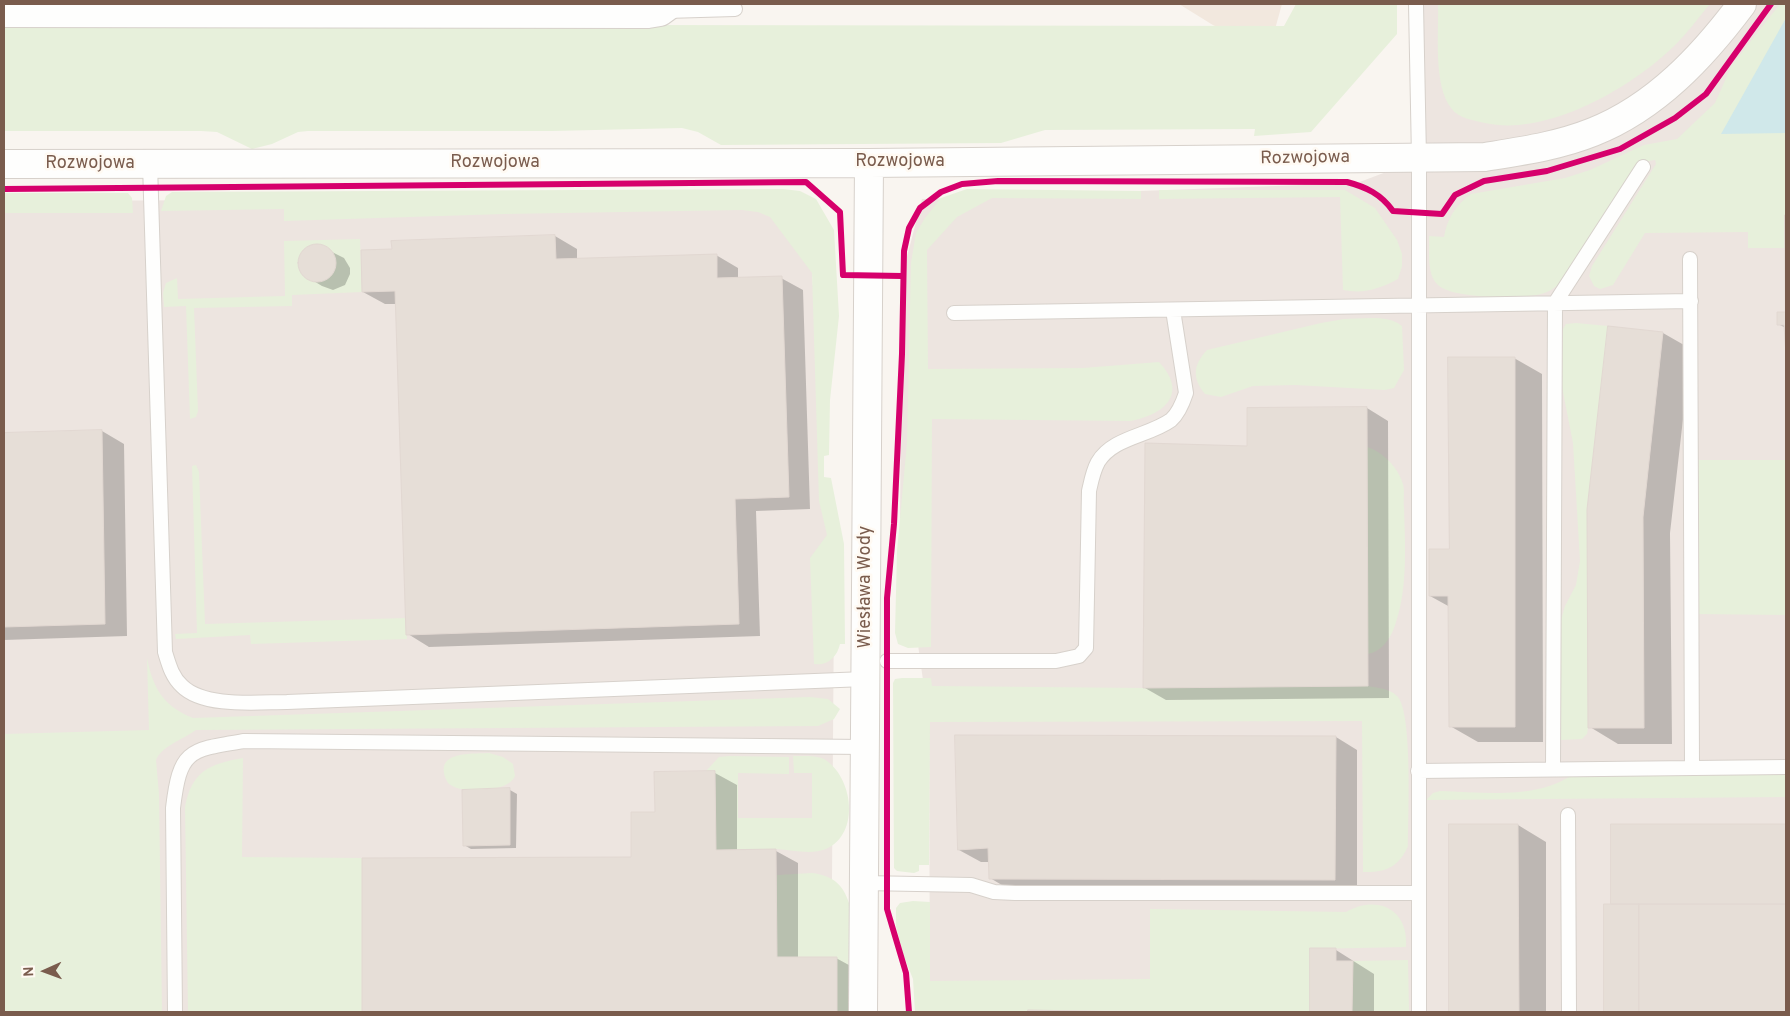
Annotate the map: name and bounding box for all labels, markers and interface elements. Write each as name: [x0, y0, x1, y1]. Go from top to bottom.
street label: Rozwojowa: [1260, 147, 1350, 171]
street label: Rozwojowa: [855, 151, 945, 173]
street label: Rozwojowa: [450, 152, 540, 174]
street label: Rozwojowa: [45, 153, 135, 175]
street label: Wiesława Wody: [855, 526, 877, 648]
north arrow: [20, 946, 70, 996]
text: N: [21, 966, 38, 977]

